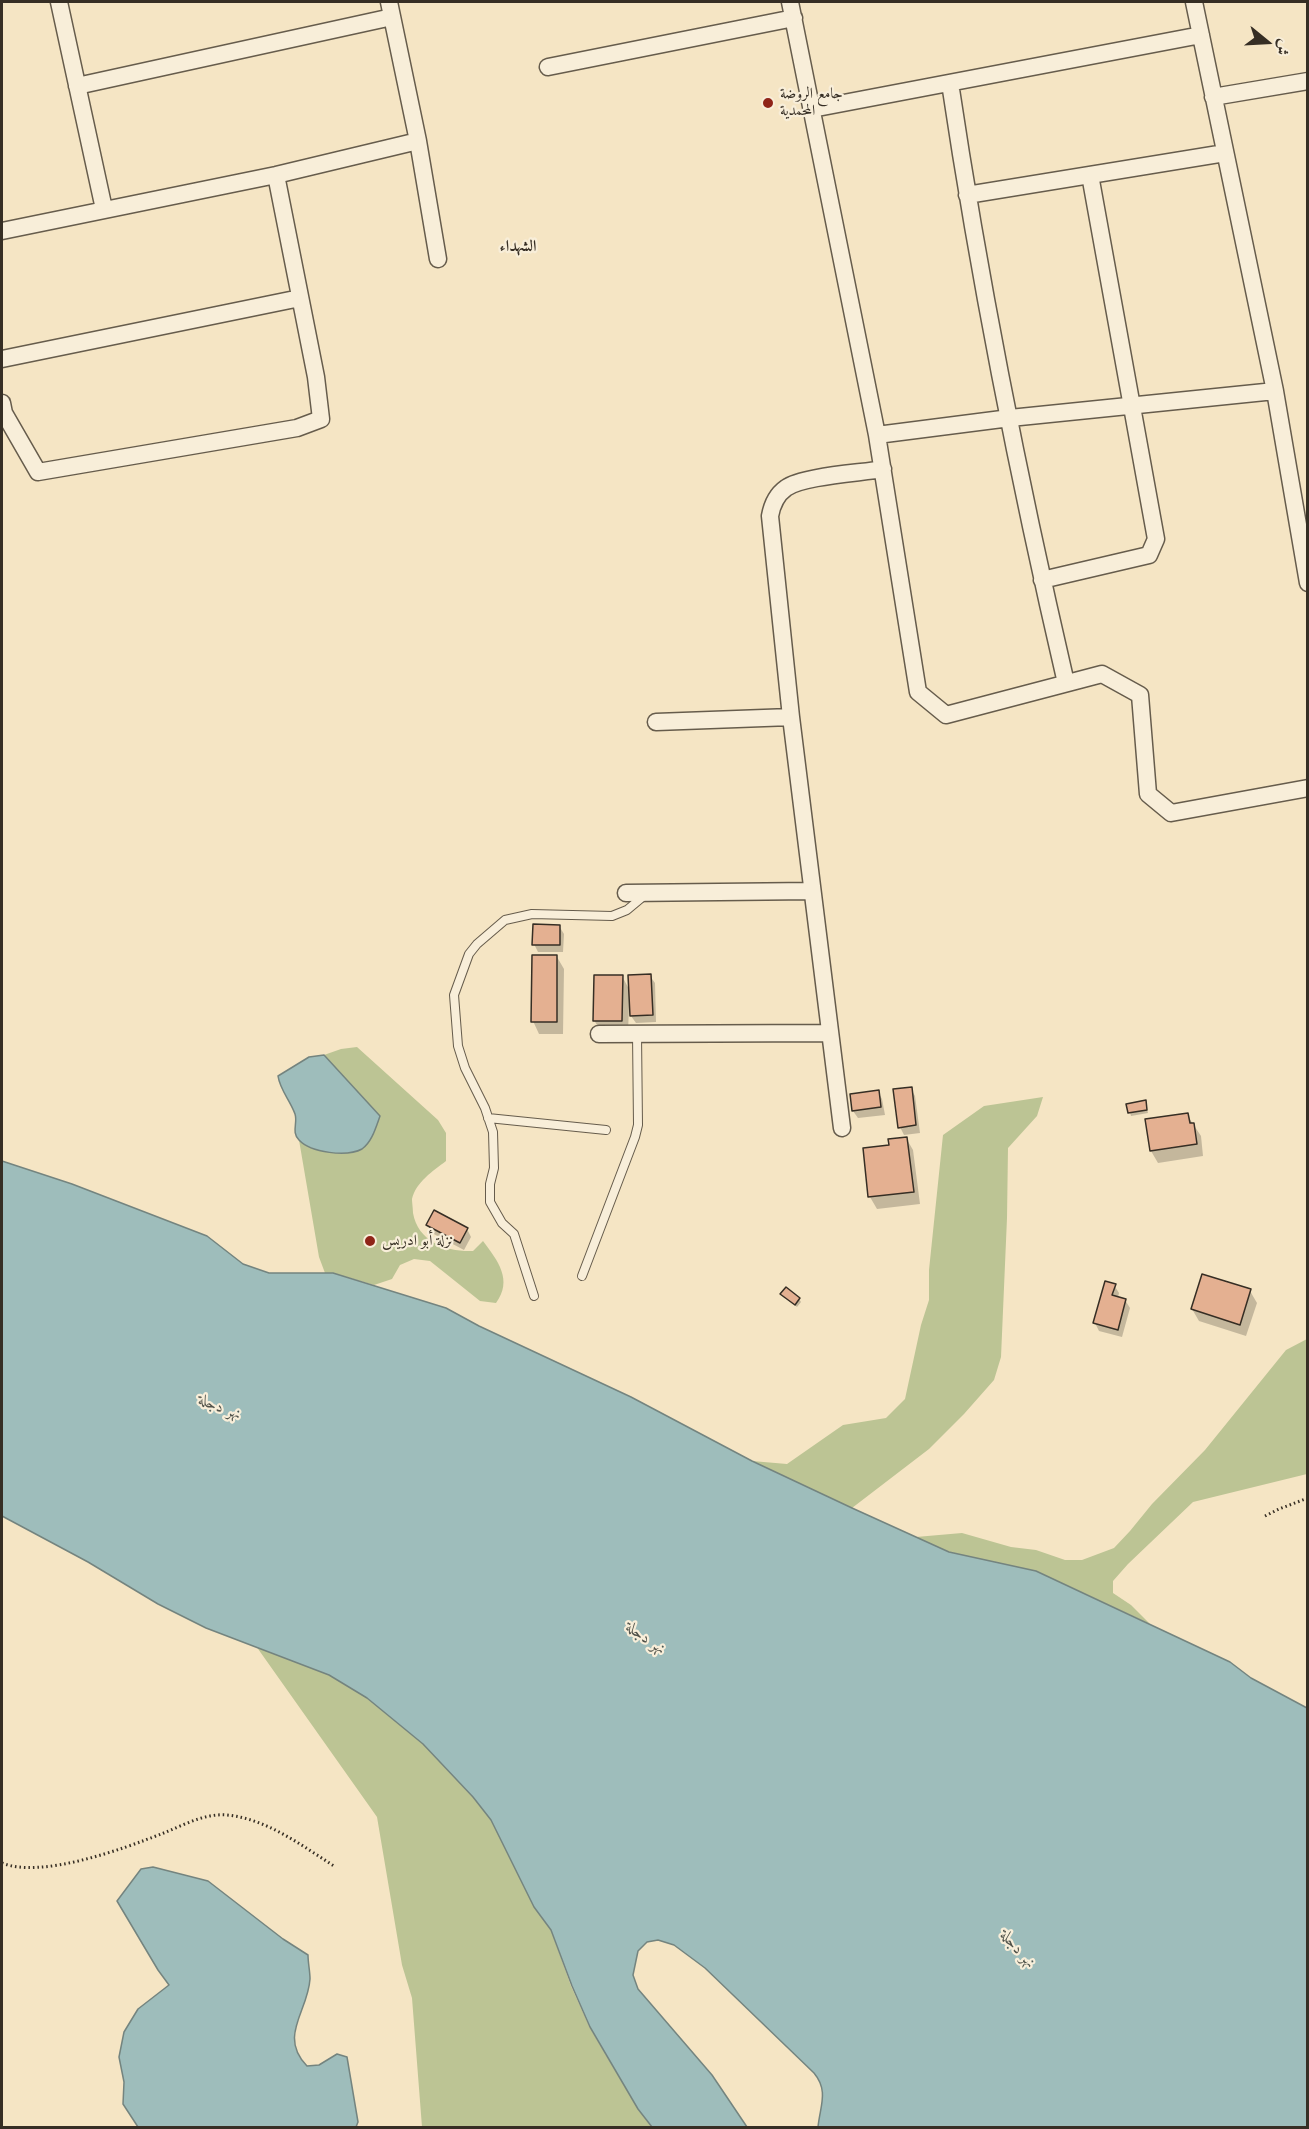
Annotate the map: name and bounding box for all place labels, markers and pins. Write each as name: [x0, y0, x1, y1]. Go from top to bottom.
place label: جامع الروضة المحمدية: [780, 85, 843, 120]
marker: جامع الروضة المحمدية: [761, 96, 775, 110]
place label: نزلة أبو ادريس: [382, 1232, 453, 1250]
marker: نزلة أبو ادريس: [363, 1234, 377, 1248]

